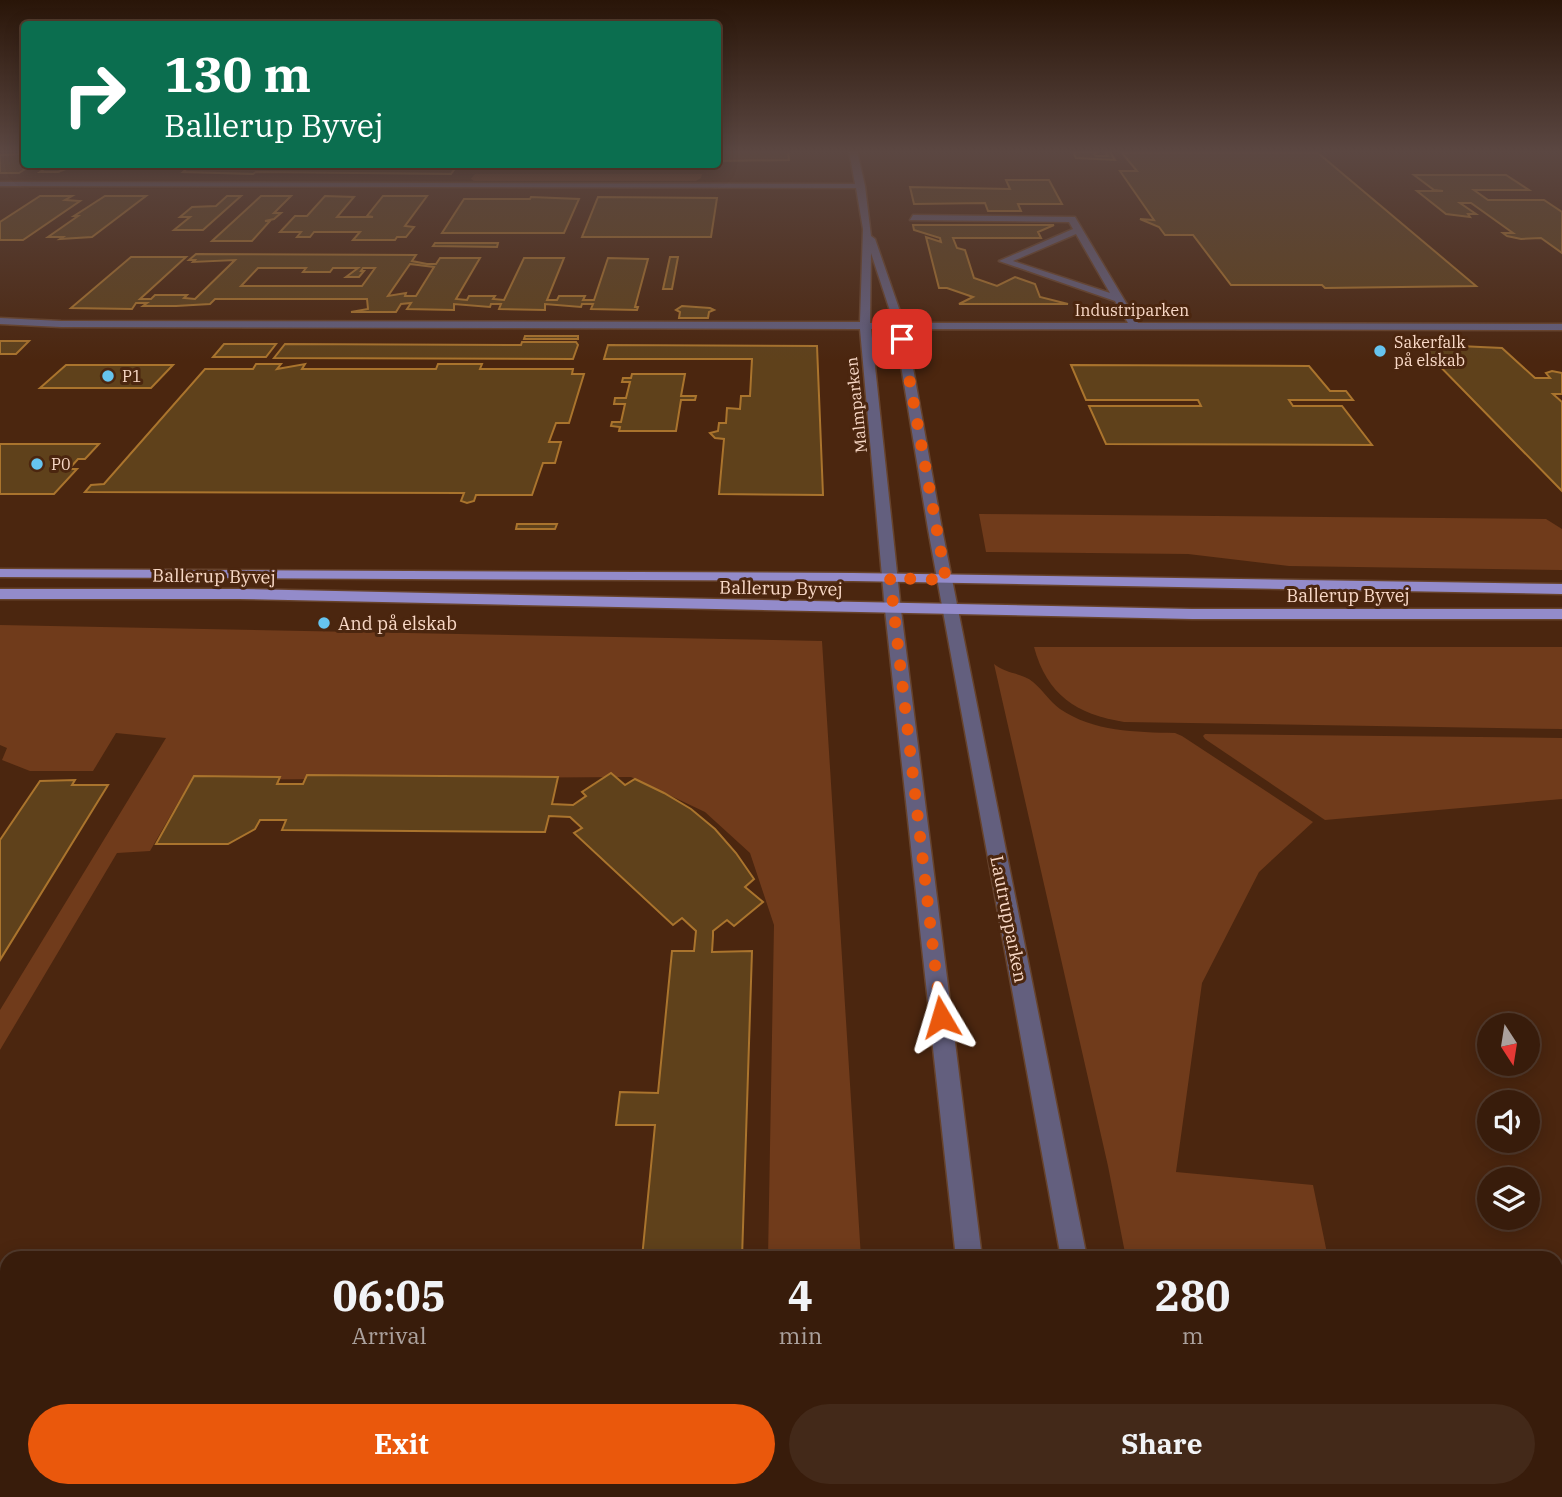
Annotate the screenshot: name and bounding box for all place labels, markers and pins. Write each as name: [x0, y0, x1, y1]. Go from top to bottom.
pin: [872, 309, 932, 369]
place label: Sakerfalk på elskab: [1394, 332, 1466, 370]
marker: Sakerfalk på elskab: [1372, 343, 1388, 359]
place label: P1: [122, 366, 142, 386]
marker: P1: [100, 368, 116, 384]
place label: P0: [51, 454, 71, 474]
marker: P0: [29, 456, 45, 472]
place label: And på elskab: [338, 612, 457, 635]
marker: And på elskab: [316, 615, 332, 631]

